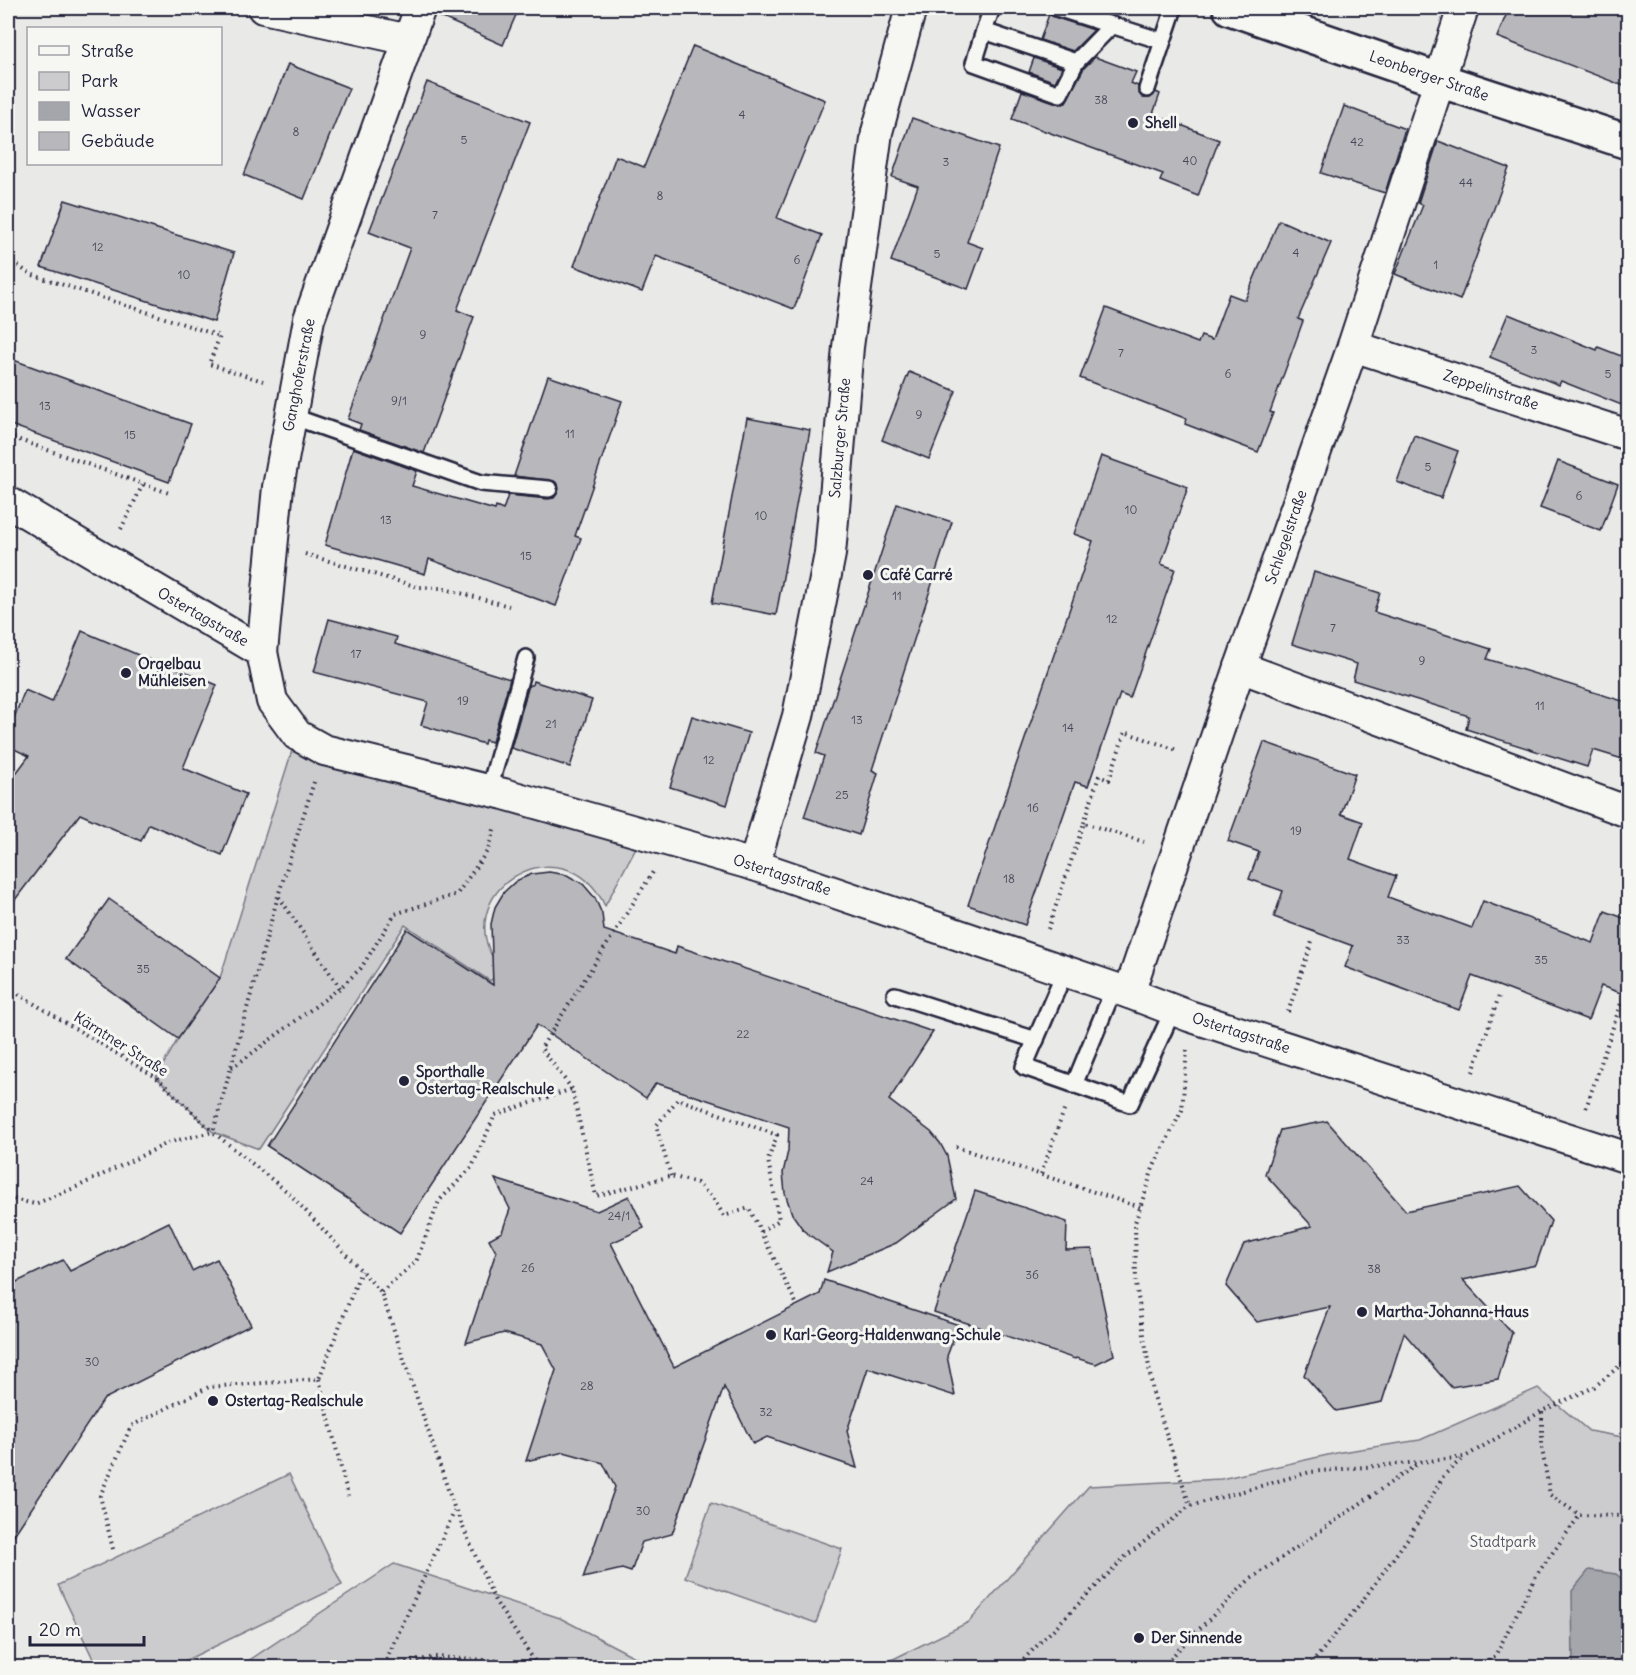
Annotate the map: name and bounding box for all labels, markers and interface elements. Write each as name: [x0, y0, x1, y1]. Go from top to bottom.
legend: [27, 27, 222, 165]
text: Straße: [81, 39, 134, 62]
street label: Leonberger Straße: [1367, 46, 1491, 105]
text: Park: [81, 69, 118, 92]
house number: 38: [1094, 92, 1108, 107]
text: Wasser: [81, 99, 141, 122]
house number: 4: [739, 107, 746, 122]
place label: Shell: [1145, 113, 1177, 132]
marker: Shell: [1126, 116, 1140, 130]
house number: 8: [293, 124, 300, 139]
text: Gebäude: [81, 129, 154, 152]
house number: 5: [461, 132, 468, 147]
house number: 42: [1350, 134, 1364, 149]
house number: 40: [1183, 153, 1198, 168]
house number: 3: [943, 154, 950, 169]
house number: 44: [1459, 175, 1473, 190]
house number: 8: [657, 188, 664, 203]
house number: 7: [432, 207, 438, 222]
house number: 12: [92, 239, 104, 254]
house number: 4: [1293, 245, 1300, 260]
house number: 5: [934, 246, 941, 261]
house number: 6: [794, 252, 801, 267]
house number: 1: [1434, 257, 1438, 272]
house number: 10: [178, 267, 190, 282]
street label: Ganghoferstraße: [278, 317, 319, 433]
house number: 9: [420, 327, 427, 342]
house number: 3: [1531, 342, 1538, 357]
house number: 7: [1118, 345, 1124, 360]
street label: Zeppelinstraße: [1441, 365, 1541, 414]
house number: 6: [1225, 366, 1232, 381]
house number: 5: [1605, 366, 1612, 381]
street label: Salzburger Straße: [825, 377, 854, 499]
house number: 9/1: [391, 393, 407, 408]
house number: 13: [39, 398, 51, 413]
house number: 9: [916, 407, 923, 422]
house number: 11: [565, 426, 575, 441]
house number: 15: [124, 427, 136, 442]
house number: 5: [1425, 459, 1432, 474]
street label: Schlegelstraße: [1261, 487, 1311, 587]
house number: 6: [1576, 488, 1583, 503]
house number: 10: [1125, 502, 1137, 517]
house number: 10: [755, 508, 767, 523]
house number: 13: [380, 512, 392, 527]
house number: 15: [520, 548, 532, 563]
place label: Café Carré: [880, 565, 953, 584]
marker: Café Carré: [861, 568, 875, 582]
street label: Ostertagstraße: [154, 583, 252, 650]
house number: 11: [892, 588, 902, 603]
house number: 12: [1106, 611, 1118, 626]
house number: 7: [1330, 620, 1336, 635]
house number: 17: [351, 646, 361, 661]
house number: 9: [1419, 653, 1426, 668]
place label: Orgelbau Mühleisen: [138, 654, 206, 690]
marker: Orgelbau Mühleisen: [119, 666, 133, 680]
house number: 19: [457, 693, 469, 708]
house number: 11: [1535, 698, 1545, 713]
house number: 13: [851, 712, 863, 727]
house number: 21: [545, 716, 557, 731]
house number: 14: [1062, 720, 1074, 735]
house number: 12: [703, 752, 715, 767]
house number: 25: [835, 787, 849, 802]
house number: 16: [1027, 800, 1039, 815]
house number: 19: [1290, 823, 1302, 838]
street label: Ostertagstraße: [731, 850, 834, 899]
house number: 18: [1003, 871, 1015, 886]
house number: 33: [1396, 932, 1410, 947]
house number: 35: [1534, 952, 1548, 967]
house number: 35: [136, 961, 150, 976]
street label: Kärntner Straße: [71, 1007, 172, 1080]
street label: Ostertagstraße: [1190, 1008, 1293, 1057]
house number: 22: [736, 1026, 750, 1041]
place label: Sporthalle Ostertag-Realschule: [416, 1062, 554, 1099]
marker: Sporthalle Ostertag-Realschule: [397, 1074, 411, 1088]
house number: 24: [860, 1173, 874, 1188]
house number: 24/1: [608, 1208, 630, 1223]
house number: 26: [521, 1260, 535, 1275]
house number: 38: [1367, 1261, 1381, 1276]
house number: 36: [1025, 1267, 1039, 1282]
place label: Martha-Johanna-Haus: [1374, 1302, 1529, 1321]
marker: Martha-Johanna-Haus: [1355, 1305, 1369, 1319]
place label: Karl-Georg-Haldenwang-Schule: [783, 1325, 1001, 1345]
marker: Karl-Georg-Haldenwang-Schule: [764, 1328, 778, 1342]
house number: 30: [85, 1354, 99, 1369]
house number: 28: [580, 1378, 594, 1393]
place label: Ostertag-Realschule: [225, 1391, 363, 1411]
marker: Ostertag-Realschule: [206, 1394, 220, 1408]
house number: 32: [759, 1404, 773, 1419]
house number: 30: [636, 1503, 650, 1518]
park label: Stadtpark: [1470, 1532, 1537, 1551]
scale bar: [30, 1609, 144, 1647]
text: 20 m: [39, 1618, 81, 1641]
place label: Der Sinnende: [1151, 1628, 1242, 1647]
marker: Der Sinnende: [1132, 1631, 1146, 1645]

